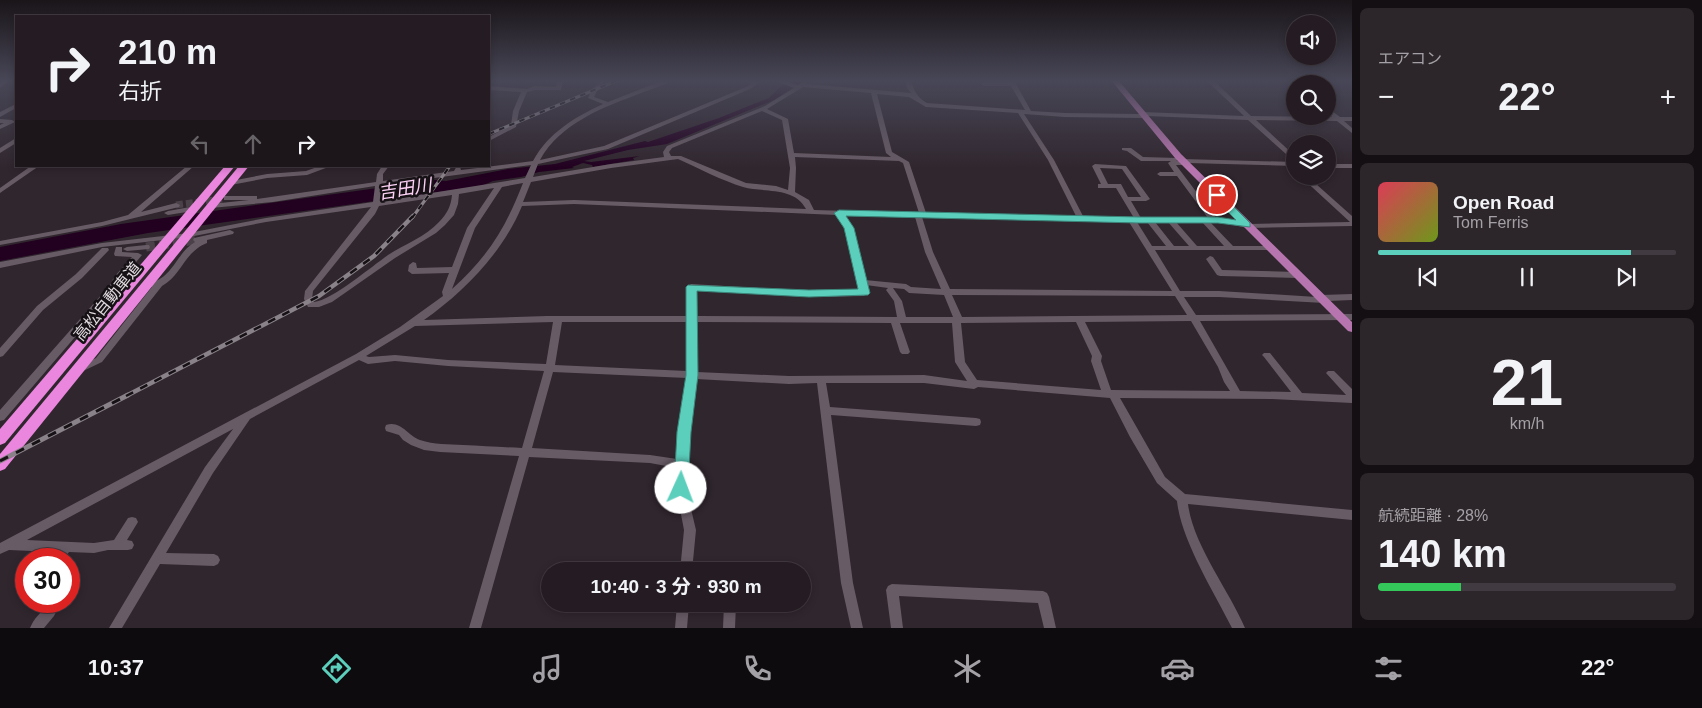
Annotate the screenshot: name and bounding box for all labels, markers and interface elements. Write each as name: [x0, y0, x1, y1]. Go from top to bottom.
map controls: [1286, 15, 1336, 185]
button: sound: [1286, 15, 1336, 65]
text: 210 m: [118, 32, 217, 71]
icon: right: [35, 35, 100, 100]
text: エアコン: [1378, 50, 1442, 67]
button: search: [1286, 75, 1336, 125]
text: 22°: [1498, 76, 1556, 118]
text: 右折: [118, 79, 162, 104]
text: −: [1378, 81, 1394, 112]
text: +: [1660, 81, 1676, 112]
icon: left: [186, 130, 214, 158]
icon: ahead: [239, 130, 267, 158]
icon: right: [292, 130, 320, 158]
button: layers: [1286, 135, 1336, 185]
pin: [1196, 174, 1238, 216]
water label: 吉田川: [377, 175, 435, 203]
icon: arrive: [1203, 181, 1231, 209]
text: Open Road: [1453, 192, 1554, 213]
text: Tom Ferris: [1453, 214, 1529, 231]
street label: 高松自動車道: [71, 259, 144, 344]
icon: previous: [1414, 263, 1442, 291]
icon: pause: [1513, 263, 1541, 291]
icon: next: [1612, 263, 1640, 291]
text: 21: [1491, 346, 1563, 419]
text: km/h: [1510, 415, 1544, 432]
position arrow: [654, 461, 706, 513]
text: 航続距離 · 28%: [1378, 507, 1488, 524]
text: 140 km: [1378, 533, 1507, 575]
speed limit sign: 30: [15, 548, 80, 613]
text: 10:40 · 3 分 · 930 m: [590, 576, 762, 597]
icon: directions: [319, 651, 354, 686]
icon: music: [530, 651, 565, 686]
icon: phone: [740, 651, 775, 686]
icon: climate: [950, 651, 985, 686]
icon: car: [1160, 651, 1195, 686]
icon: filters: [1371, 651, 1406, 686]
text: 10:37: [88, 655, 144, 680]
text: 22°: [1581, 655, 1614, 680]

